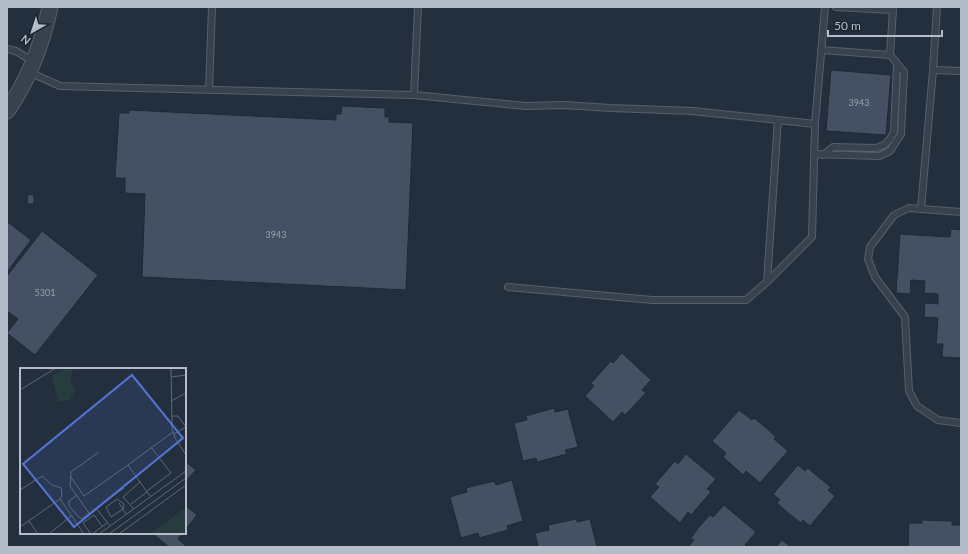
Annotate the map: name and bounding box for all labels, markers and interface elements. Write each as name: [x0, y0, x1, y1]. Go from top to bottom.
north arrow: [12, 12, 52, 52]
scale bar: [828, 12, 942, 38]
text: 50 m: [834, 18, 861, 33]
text: N: [18, 32, 33, 48]
house number: 3943: [849, 97, 869, 108]
house number: 3943: [266, 229, 286, 240]
house number: 5301: [35, 287, 55, 298]
inset map: [20, 368, 186, 534]

